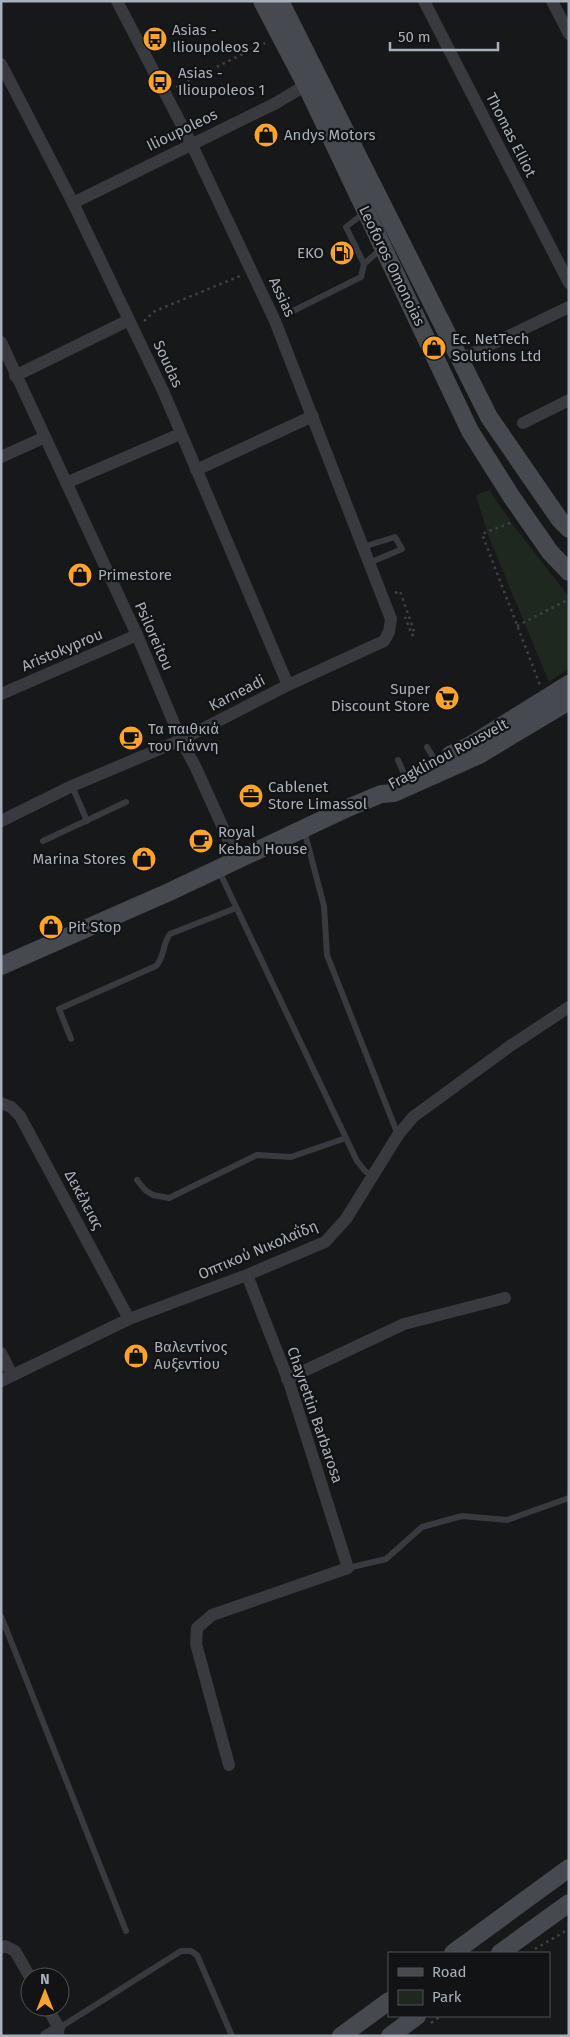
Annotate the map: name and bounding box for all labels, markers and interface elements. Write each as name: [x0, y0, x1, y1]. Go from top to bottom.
scale bar: [390, 20, 498, 52]
place label: Asias - Ilioupoleos 2: [172, 21, 260, 56]
bus stop icon: Asias - Ilioupoleos 2: [142, 26, 168, 52]
text: 50 m: [398, 28, 431, 46]
place label: Asias - Ilioupoleos 1: [178, 64, 265, 99]
bus stop icon: Asias - Ilioupoleos 1: [147, 69, 173, 95]
street label: Thomas Elliot: [482, 90, 540, 181]
street label: Ilioupoleos: [144, 105, 220, 155]
shop icon: Andys Motors: [253, 122, 279, 148]
place label: Andys Motors: [284, 126, 376, 144]
street label: Leoforos Omonoias: [355, 203, 429, 329]
fuel station icon: EKO: [329, 240, 355, 266]
place label: EKO: [297, 244, 324, 262]
street label: Assias: [265, 274, 299, 320]
place label: Ec. NetTech Solutions Ltd: [452, 330, 542, 365]
shop icon: Ec. NetTech Solutions Ltd: [421, 335, 447, 361]
street label: Soudas: [149, 338, 187, 390]
shop icon: Primestore: [67, 562, 93, 588]
place label: Primestore: [98, 566, 172, 584]
street label: Psiloreitou: [131, 599, 177, 673]
street label: Aristokyprou: [19, 625, 105, 675]
street label: Karneadi: [206, 671, 268, 715]
place label: Super Discount Store: [331, 680, 430, 715]
supermarket icon: Super Discount Store: [434, 685, 460, 711]
street label: Fragklinou Rousvelt: [385, 715, 511, 793]
place label: Τα παιθκιά του Γιάννη: [147, 720, 219, 755]
cafe icon: Τα παιθκιά του Γιάννη: [118, 725, 144, 751]
place label: Cablenet Store Limassol: [268, 778, 368, 813]
office icon: Cablenet Store Limassol: [238, 783, 264, 809]
place label: Royal Kebab House: [218, 823, 307, 858]
cafe icon: Royal Kebab House: [188, 828, 214, 854]
shop icon: Marina Stores: [131, 846, 157, 872]
place label: Marina Stores: [33, 850, 126, 868]
shop icon: Pit Stop: [38, 914, 64, 940]
place label: Pit Stop: [68, 918, 121, 936]
street label: Δεκέλειας: [61, 1167, 107, 1233]
street label: Οπτικού Νικολαΐδη: [196, 1217, 320, 1283]
place label: Βαλεντίνος Αυξεντίου: [154, 1338, 228, 1373]
shop icon: Βαλεντίνος Αυξεντίου: [123, 1343, 149, 1369]
street label: Chayrettin Barbarosa: [283, 1345, 347, 1485]
legend: [388, 1952, 550, 2017]
text: Road: [432, 1963, 467, 1981]
north arrow: [20, 1967, 70, 2017]
text: N: [40, 1971, 50, 1988]
text: Park: [432, 1988, 462, 2006]

